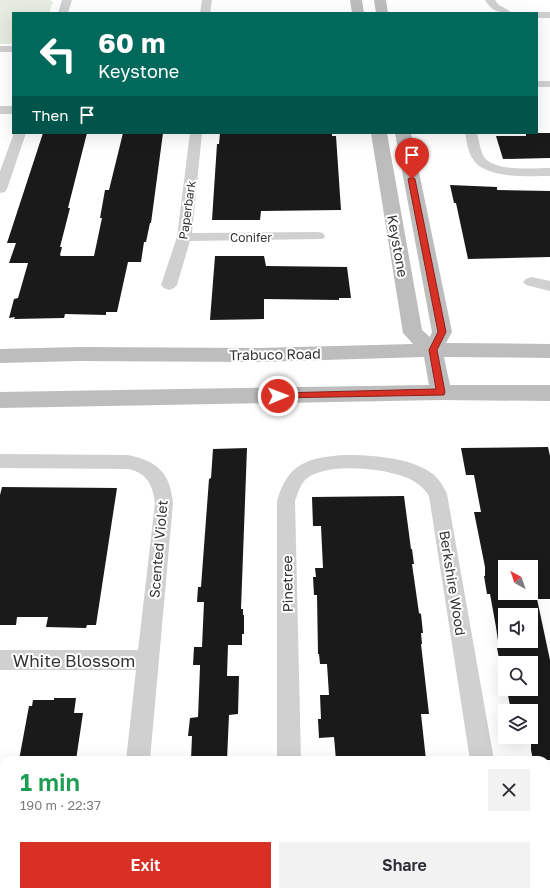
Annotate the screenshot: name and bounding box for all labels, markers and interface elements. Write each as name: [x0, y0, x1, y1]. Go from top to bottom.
text: 60 m: [98, 26, 165, 59]
icon: left: [32, 28, 84, 80]
text: Keystone: [98, 60, 179, 82]
icon: arrive: [76, 104, 98, 126]
text: Then: [32, 106, 68, 124]
pin: [395, 138, 429, 179]
icon: arrive: [401, 144, 423, 166]
street label: Paperbark: [175, 179, 199, 240]
street label: Keystone: [384, 213, 412, 279]
street label: Conifer: [230, 230, 272, 245]
street label: Trabuco Road: [229, 345, 321, 363]
position arrow: [257, 375, 299, 417]
street label: Scented Violet: [145, 499, 171, 599]
street label: Berkshire Wood: [436, 529, 470, 637]
street label: Pinetree: [278, 555, 296, 613]
north arrow: [498, 560, 538, 600]
map controls: [498, 560, 538, 744]
button: sound: [498, 608, 538, 648]
street label: White Blossom: [13, 650, 135, 671]
button: search: [498, 656, 538, 696]
button: layers: [498, 704, 538, 744]
text: 1 min: [20, 767, 80, 796]
button: close: [488, 769, 530, 811]
text: 190 m · 22:37: [20, 797, 101, 813]
button: Exit: [20, 842, 271, 888]
button: Share: [279, 842, 530, 888]

